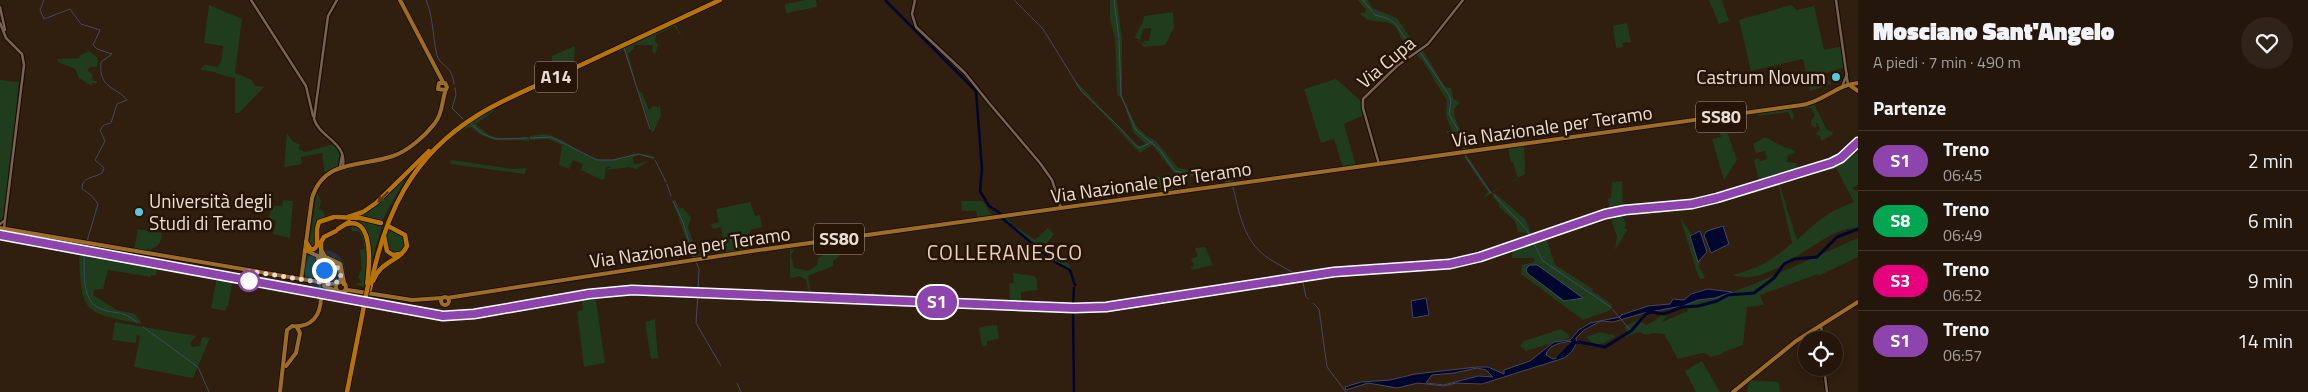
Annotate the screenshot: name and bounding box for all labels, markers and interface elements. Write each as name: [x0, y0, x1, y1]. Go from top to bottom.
text: Mosciano Sant'Angelo: [1873, 13, 2114, 49]
button: heart: [2241, 17, 2293, 69]
street label: Via Cupa: [1350, 28, 1422, 95]
text: A piedi · 7 min · 490 m: [1873, 50, 2021, 74]
road number: A14: [535, 62, 577, 92]
place label: Castrum Novum: [1696, 62, 1826, 91]
marker: Castrum Novum: [1830, 71, 1842, 83]
text: Partenze: [1873, 93, 1946, 122]
street label: Via Nazionale per Teramo: [1450, 97, 1654, 154]
road number: SS80: [1696, 101, 1746, 132]
text: Treno: [1943, 134, 1989, 163]
text: 2 min: [2248, 146, 2293, 175]
text: S1: [1891, 147, 1910, 174]
street label: Via Nazionale per Teramo: [1049, 153, 1253, 210]
text: 06:45: [1943, 163, 1982, 187]
place label: Università degli Studi di Teramo: [149, 186, 273, 237]
one-way arrow: [377, 191, 389, 203]
text: Treno: [1943, 194, 1989, 223]
marker: Università degli Studi di Teramo: [133, 206, 145, 218]
text: 6 min: [2248, 206, 2293, 235]
text: S8: [1891, 207, 1910, 234]
street label: Via Nazionale per Teramo: [588, 218, 792, 275]
road number: SS80: [814, 223, 864, 254]
text: 06:49: [1943, 223, 1982, 247]
district label: COLLERANESCO: [927, 236, 1083, 268]
text: Treno: [1943, 254, 1989, 283]
your location: [312, 258, 337, 283]
text: 9 min: [2248, 266, 2293, 295]
text: S3: [1891, 267, 1910, 294]
unlabelled marker: [238, 270, 260, 292]
text: 06:52: [1943, 283, 1982, 307]
line badge: S1: [914, 286, 960, 318]
text: S1: [927, 288, 947, 315]
text: Treno: [1943, 314, 1989, 343]
text: 14 min: [2237, 326, 2293, 355]
text: S1: [1891, 327, 1910, 354]
map controls: [1798, 331, 1843, 376]
button: locate: [1798, 331, 1843, 376]
text: 06:57: [1943, 343, 1982, 367]

